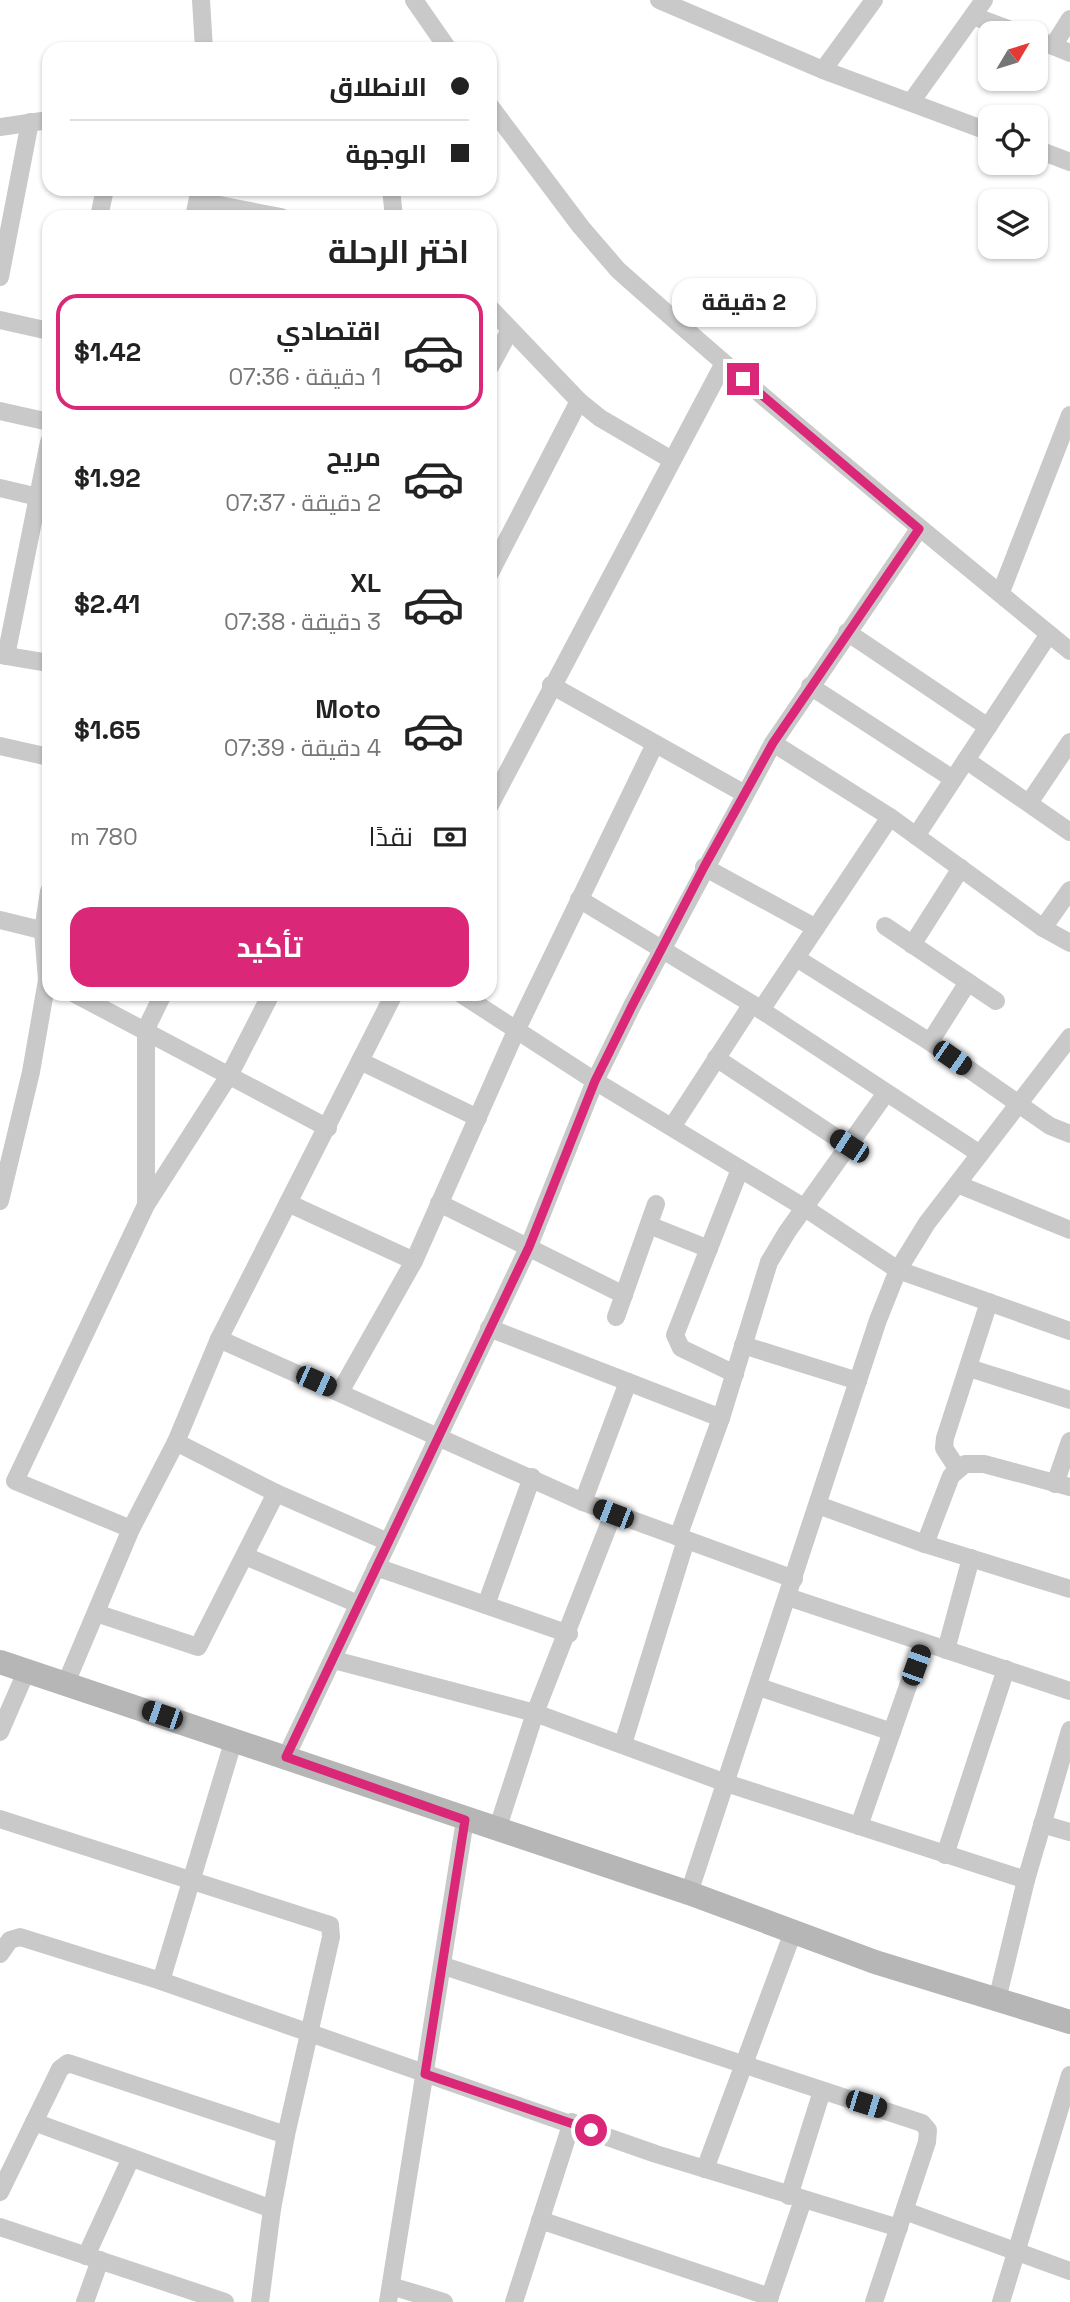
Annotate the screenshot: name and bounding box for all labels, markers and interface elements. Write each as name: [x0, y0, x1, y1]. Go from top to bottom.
north arrow: [978, 21, 1048, 91]
map controls: [978, 21, 1048, 259]
text: الانطلاق: [329, 70, 427, 104]
button: locate: [978, 105, 1048, 175]
text: الوجهة: [346, 137, 427, 171]
button: layers: [978, 189, 1048, 259]
text: اختر الرحلة: [328, 232, 469, 272]
callout: 2 دقيقة: [671, 278, 815, 326]
text: 2 دقيقة: [702, 287, 786, 317]
text: اقتصادي: [276, 314, 381, 348]
icon: car: [402, 321, 465, 384]
text: $1.42: [74, 335, 141, 369]
text: 1 دقيقة · 07:36: [228, 362, 381, 392]
route end: [727, 363, 759, 395]
text: مريح: [326, 440, 381, 474]
icon: car: [402, 447, 465, 510]
text: $1.92: [74, 461, 141, 495]
text: 2 دقيقة · 07:37: [225, 488, 381, 518]
text: XL: [350, 566, 381, 600]
icon: car: [402, 573, 465, 636]
text: $2.41: [74, 587, 140, 621]
text: 3 دقيقة · 07:38: [224, 607, 381, 637]
text: Moto: [315, 692, 381, 726]
icon: car: [402, 699, 465, 762]
text: $1.65: [74, 713, 141, 747]
text: 4 دقيقة · 07:39: [224, 733, 381, 763]
icon: cash: [431, 818, 469, 856]
text: نقدًا: [369, 820, 413, 854]
text: 780 m: [70, 822, 138, 852]
button: تأكيد: [70, 907, 469, 987]
car: [929, 1037, 976, 1079]
car: [826, 1126, 873, 1166]
car: [293, 1363, 340, 1399]
car: [590, 1497, 637, 1531]
car: [899, 1642, 934, 1688]
car: [139, 1698, 186, 1732]
car: [843, 2088, 890, 2120]
route start: [575, 2114, 607, 2146]

